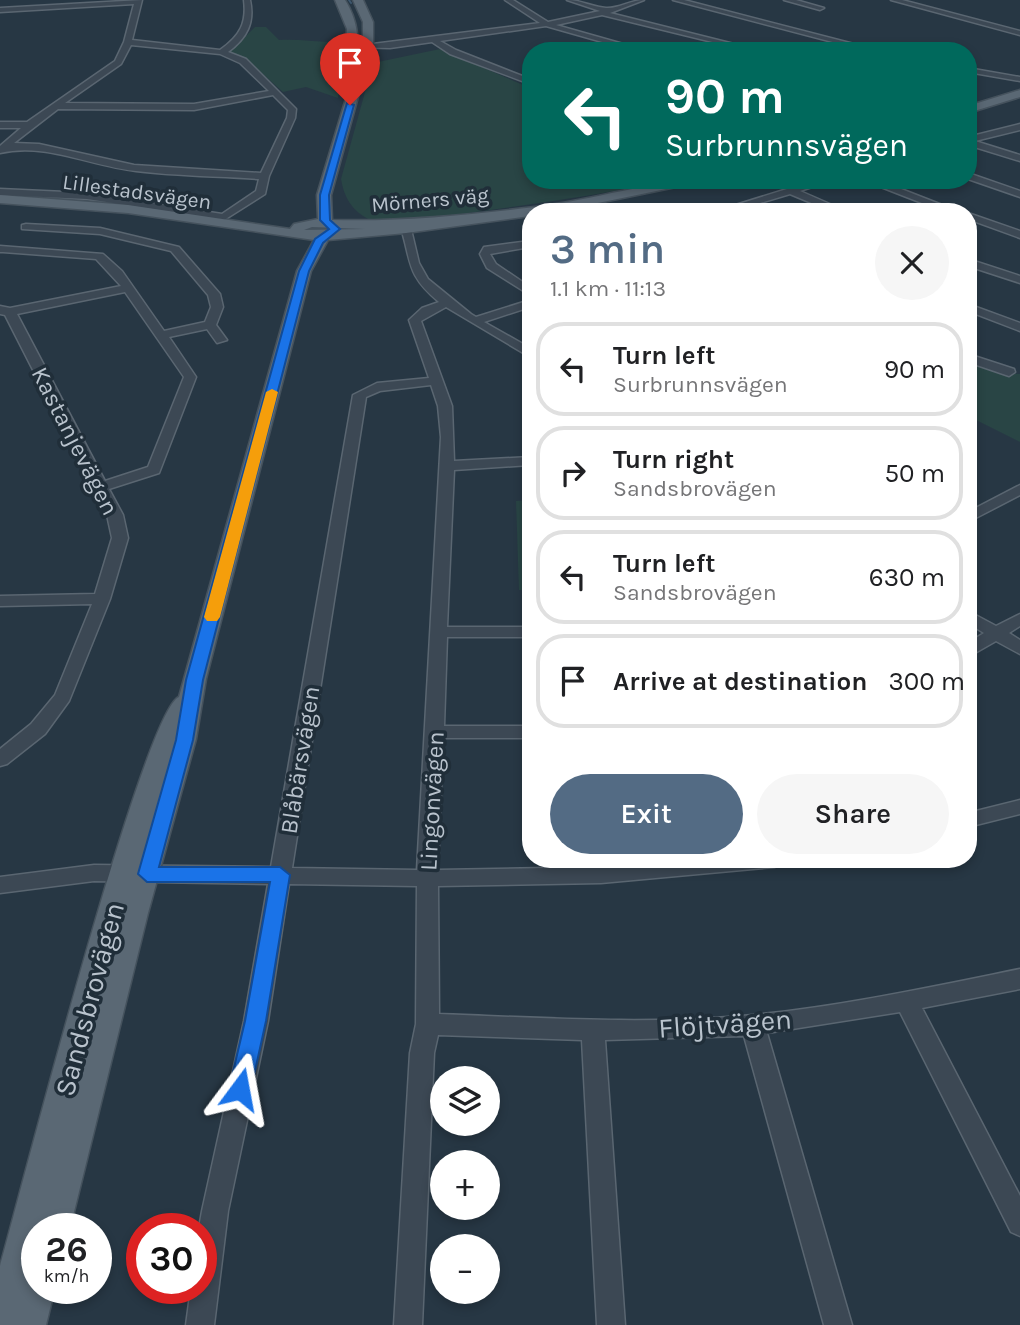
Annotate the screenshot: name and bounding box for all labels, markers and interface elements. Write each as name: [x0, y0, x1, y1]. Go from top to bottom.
pin: [320, 33, 380, 105]
icon: arrive: [331, 44, 369, 82]
text: 90 m: [665, 68, 785, 125]
icon: left: [550, 70, 641, 161]
text: Surbrunnsvägen: [665, 127, 908, 164]
street label: Lillestadsvägen: [61, 170, 213, 214]
street label: Mörners väg: [370, 183, 490, 217]
text: 3 min: [550, 224, 665, 274]
button: close: [875, 226, 949, 300]
text: 1.1 km · 11:13: [550, 275, 666, 302]
text: Turn left: [613, 340, 715, 371]
icon: left: [554, 350, 592, 388]
text: 90 m: [884, 354, 945, 385]
street label: Kastanjevägen: [26, 362, 124, 520]
text: Surbrunnsvägen: [613, 371, 788, 398]
text: Turn right: [613, 444, 734, 475]
icon: right: [554, 454, 592, 492]
text: 50 m: [884, 458, 945, 489]
text: Sandsbrovägen: [613, 475, 777, 502]
text: Turn left: [613, 548, 715, 579]
icon: left: [554, 558, 592, 596]
text: 630 m: [869, 562, 945, 593]
text: Sandsbrovägen: [613, 579, 777, 606]
icon: arrive: [554, 662, 592, 700]
text: Arrive at destination: [613, 666, 867, 697]
text: 300 m: [888, 666, 965, 697]
street label: Blåbärsvägen: [275, 684, 325, 836]
street label: Lingonvägen: [414, 731, 450, 871]
button: Exit: [550, 774, 743, 854]
button: Share: [757, 774, 949, 854]
street label: Sandsbrovägen: [48, 899, 131, 1100]
street label: Flöjtvägen: [657, 1002, 793, 1045]
position arrow: [203, 1052, 277, 1126]
map controls: [430, 1066, 500, 1304]
button: layers: [430, 1066, 500, 1136]
button: +: [430, 1150, 500, 1220]
speed limit sign: 30: [126, 1213, 217, 1304]
text: 26: [45, 1229, 88, 1270]
button: −: [430, 1234, 500, 1304]
text: km/h: [44, 1265, 89, 1287]

